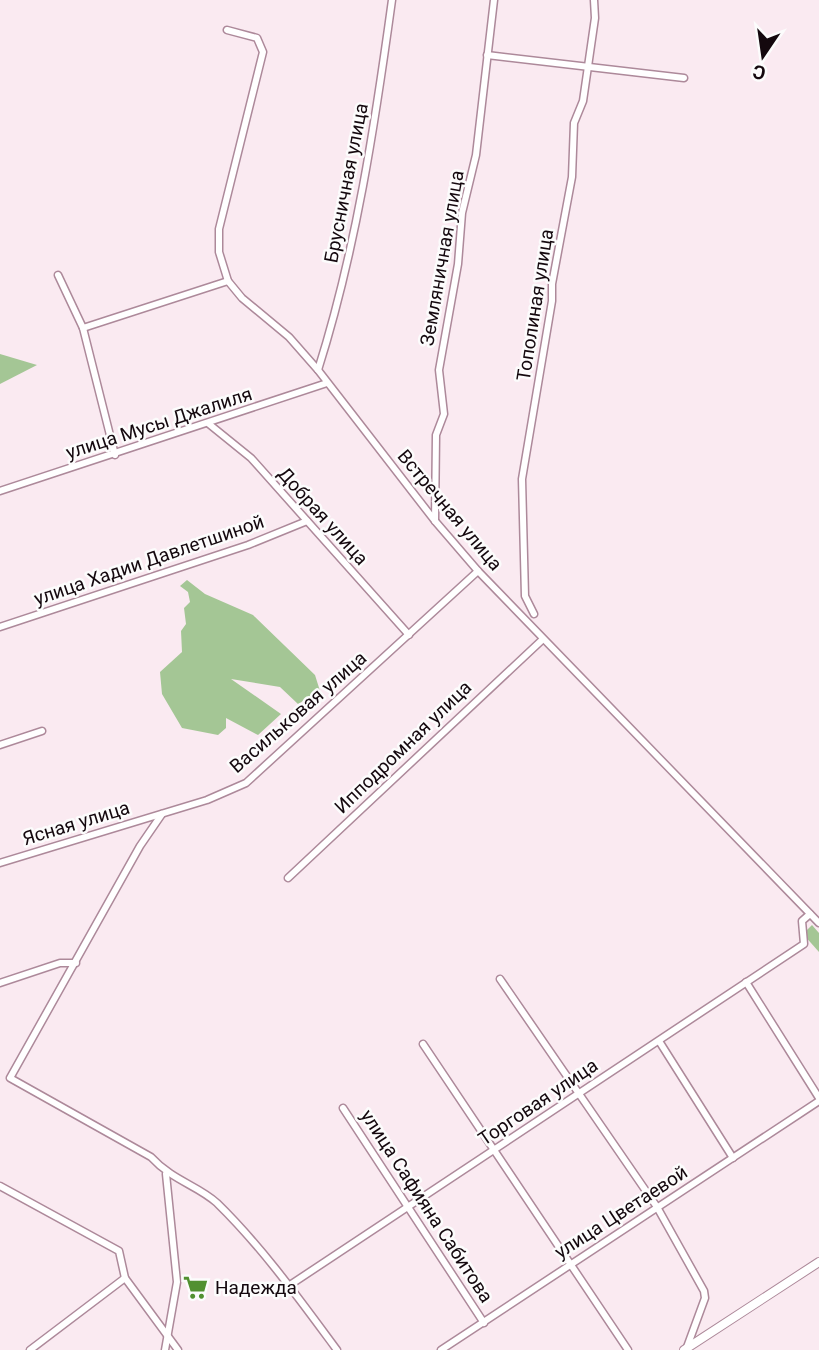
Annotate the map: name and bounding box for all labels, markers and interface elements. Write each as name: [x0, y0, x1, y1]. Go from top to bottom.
north arrow: [728, 21, 798, 91]
text: С: [751, 59, 768, 85]
street label: Брусничная улица: [319, 101, 373, 265]
street label: Земляничная улица: [415, 168, 469, 348]
street label: Тополиная улица: [512, 227, 558, 383]
street label: улица Мусы Джалиля: [63, 382, 255, 464]
street label: Встречная улица: [393, 445, 507, 575]
street label: Добрая улица: [273, 462, 373, 570]
street label: улица Хадии Давлетшиной: [31, 510, 267, 610]
street label: Васильковая улица: [225, 646, 371, 778]
street label: Ипподромная улица: [330, 676, 476, 818]
street label: Ясная улица: [20, 796, 132, 850]
street label: Торговая улица: [474, 1054, 602, 1150]
street label: улица Сафияна Сабитова: [356, 1105, 498, 1307]
street label: улица Цветаевой: [550, 1161, 692, 1263]
supermarket icon: Надежда: [181, 1273, 209, 1301]
place label: Надежда: [215, 1276, 297, 1299]

